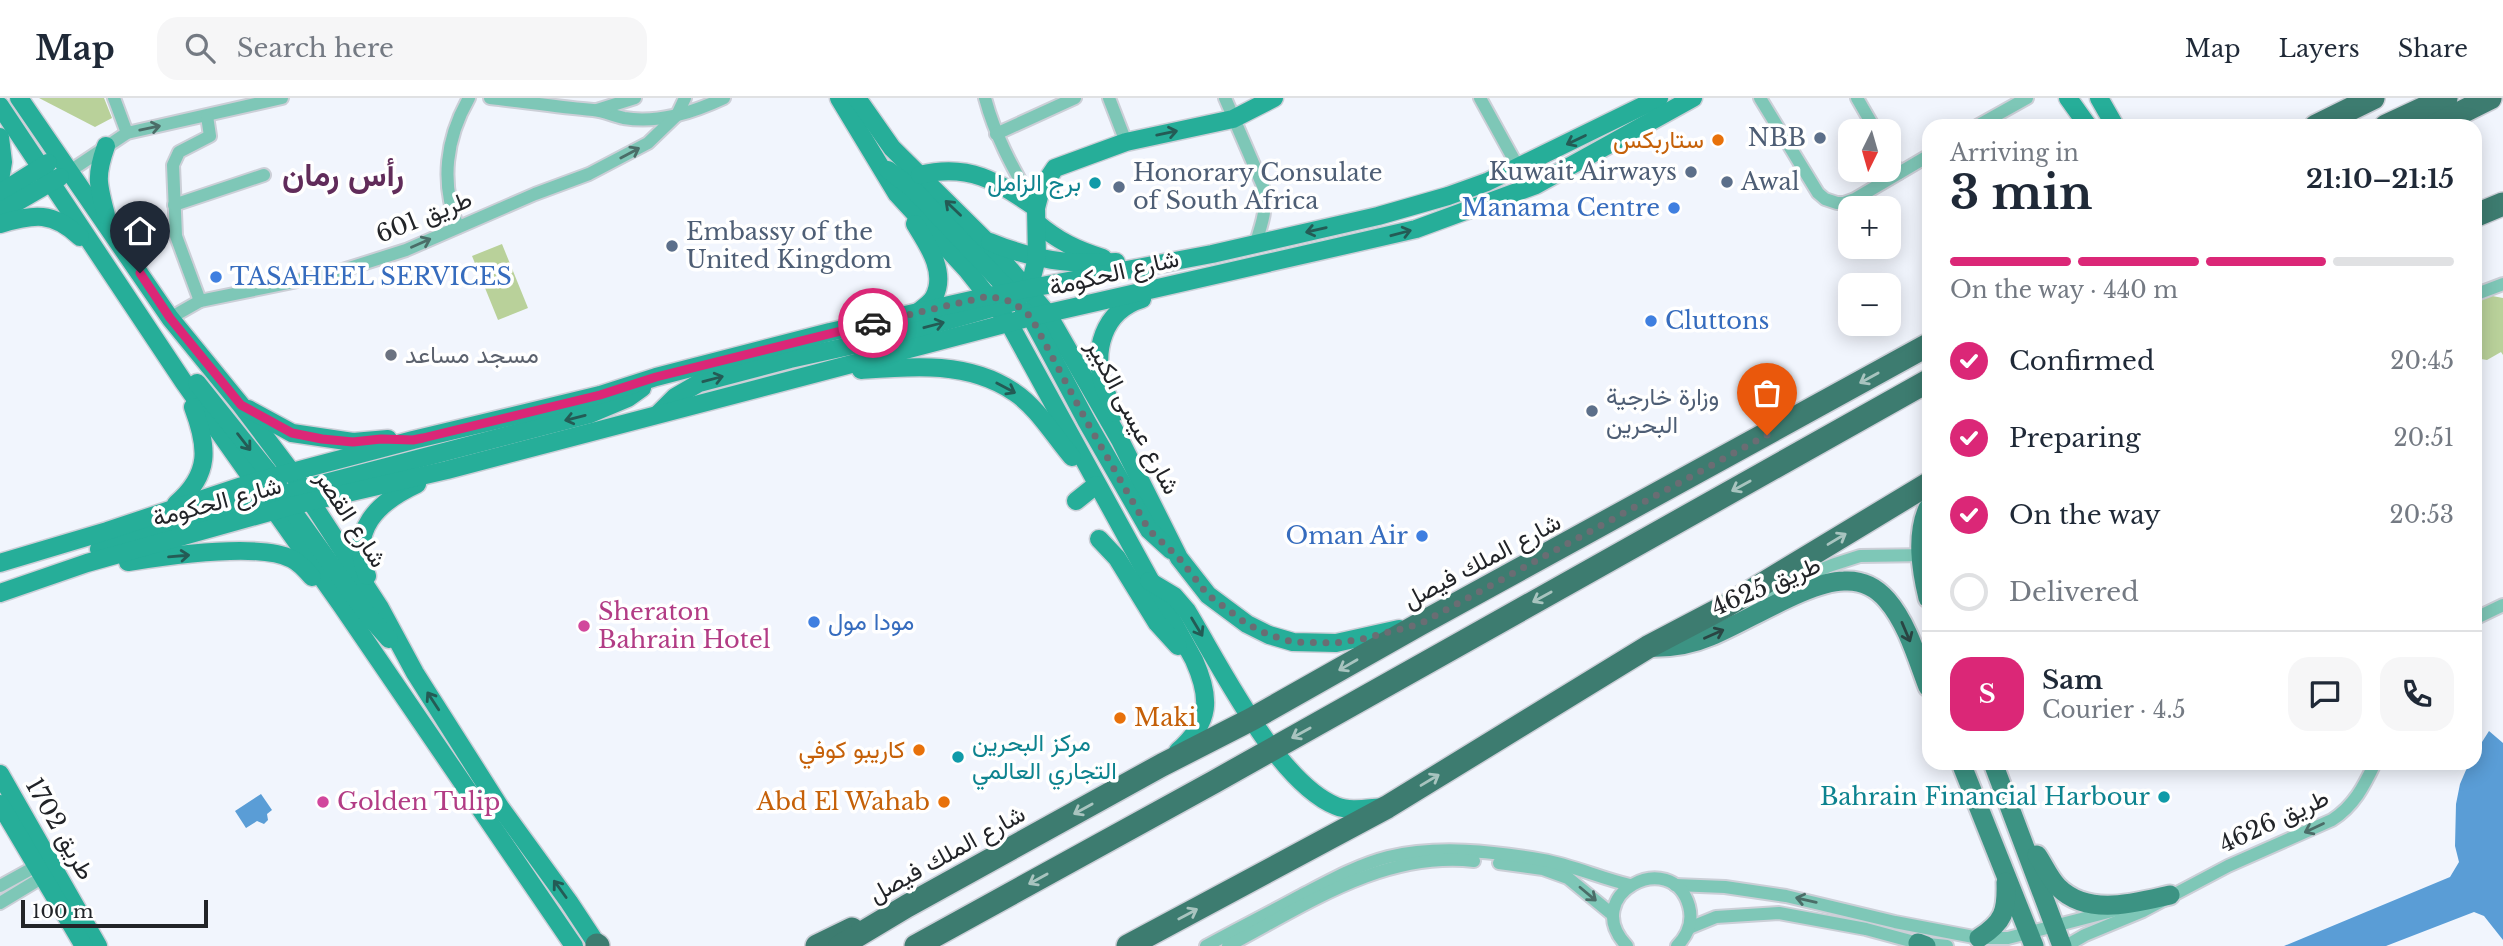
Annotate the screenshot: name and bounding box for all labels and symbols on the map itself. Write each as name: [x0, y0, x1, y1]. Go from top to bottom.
north arrow: [1838, 119, 1900, 182]
one-way arrow: [139, 121, 161, 134]
place label: NBB: [1748, 123, 1806, 152]
place label: ستاربكس: [1613, 125, 1704, 155]
one-way arrow: [1155, 126, 1178, 140]
marker: NBB: [1812, 130, 1828, 146]
marker: ستاربكس: [1710, 132, 1726, 148]
one-way arrow: [1566, 133, 1587, 147]
one-way arrow: [619, 146, 640, 159]
district label: رأس رمان: [282, 155, 404, 195]
place label: Kuwait Airways: [1489, 157, 1677, 186]
place label: Honorary Consulate of South Africa: [1133, 158, 1383, 215]
marker: Kuwait Airways: [1683, 164, 1699, 180]
place label: Awal: [1740, 167, 1800, 196]
place label: برج الزامل: [987, 168, 1081, 199]
marker: Awal: [1719, 174, 1735, 190]
marker: برج الزامل: [1087, 175, 1103, 191]
marker: Honorary Consulate of South Africa: [1111, 179, 1127, 195]
street label: طريق 601: [372, 184, 476, 250]
place label: Manama Centre: [1461, 193, 1660, 222]
one-way arrow: [945, 200, 962, 217]
marker: Manama Centre: [1666, 200, 1682, 216]
pin: [110, 201, 170, 273]
place label: Embassy of the United Kingdom: [686, 217, 892, 274]
one-way arrow: [1305, 224, 1328, 238]
one-way arrow: [1390, 226, 1412, 239]
one-way arrow: [410, 236, 432, 249]
marker: Embassy of the United Kingdom: [664, 238, 680, 254]
street label: شارع الحكومة: [1046, 244, 1182, 303]
place label: TASAHEEL SERVICES: [230, 262, 512, 291]
marker: TASAHEEL SERVICES: [208, 269, 224, 285]
courier: [838, 288, 908, 358]
place label: Cluttons: [1665, 306, 1769, 335]
marker: Cluttons: [1643, 313, 1659, 329]
one-way arrow: [922, 318, 945, 331]
street label: شارع عيسى الكبير: [1078, 334, 1186, 500]
place label: مسجد مساعد: [405, 340, 539, 369]
marker: مسجد مساعد: [383, 347, 399, 363]
pin: [1737, 363, 1797, 435]
one-way arrow: [701, 372, 724, 385]
one-way arrow: [1859, 372, 1880, 385]
one-way arrow: [995, 382, 1016, 395]
place label: وزارة خارجية البحرين: [1606, 382, 1719, 440]
marker: وزارة خارجية البحرين: [1584, 403, 1600, 419]
one-way arrow: [564, 412, 586, 425]
one-way arrow: [237, 433, 252, 451]
street label: شارع القصر: [307, 464, 393, 574]
street label: شارع الحكومة: [149, 470, 285, 535]
one-way arrow: [1731, 479, 1751, 493]
street label: شارع الملك فيصل: [1398, 507, 1566, 616]
place label: Oman Air: [1286, 521, 1409, 550]
marker: Oman Air: [1414, 528, 1430, 544]
one-way arrow: [1826, 532, 1846, 546]
one-way arrow: [167, 549, 190, 562]
street label: طريق 4625: [1707, 550, 1825, 622]
one-way arrow: [1533, 590, 1553, 604]
place label: Sheraton Bahrain Hotel: [598, 597, 771, 654]
place label: مودا مول: [828, 607, 914, 637]
marker: مودا مول: [806, 614, 822, 630]
one-way arrow: [1189, 617, 1204, 636]
marker: Sheraton Bahrain Hotel: [576, 618, 592, 634]
one-way arrow: [1900, 621, 1913, 643]
one-way arrow: [1703, 627, 1724, 640]
one-way arrow: [1338, 658, 1358, 672]
one-way arrow: [425, 691, 439, 711]
place label: Maki: [1134, 703, 1196, 732]
marker: Maki: [1112, 710, 1128, 726]
one-way arrow: [1292, 726, 1312, 740]
place label: مركز البحرين التجاري العالمي: [972, 728, 1117, 790]
place label: كاريبو كوفي: [799, 735, 905, 769]
marker: كاريبو كوفي: [911, 742, 927, 758]
marker: مركز البحرين التجاري العالمي: [950, 749, 966, 765]
street label: طريق 1702: [19, 773, 101, 885]
one-way arrow: [1420, 773, 1440, 787]
place label: Bahrain Financial Harbour: [1820, 782, 2151, 811]
street label: طريق 4626: [2214, 783, 2334, 859]
place label: Golden Tulip: [337, 787, 500, 816]
place label: Abd El Wahab: [756, 787, 930, 816]
marker: Bahrain Financial Harbour: [2156, 789, 2172, 805]
marker: Golden Tulip: [315, 794, 331, 810]
marker: Abd El Wahab: [936, 794, 952, 810]
street label: شارع الملك فيصل: [864, 799, 1031, 910]
one-way arrow: [1073, 803, 1094, 816]
one-way arrow: [2304, 822, 2325, 836]
one-way arrow: [1028, 873, 1049, 886]
one-way arrow: [553, 880, 567, 899]
one-way arrow: [1578, 886, 1596, 902]
one-way arrow: [1795, 893, 1818, 907]
scale bar: [21, 897, 208, 929]
one-way arrow: [1178, 906, 1198, 920]

